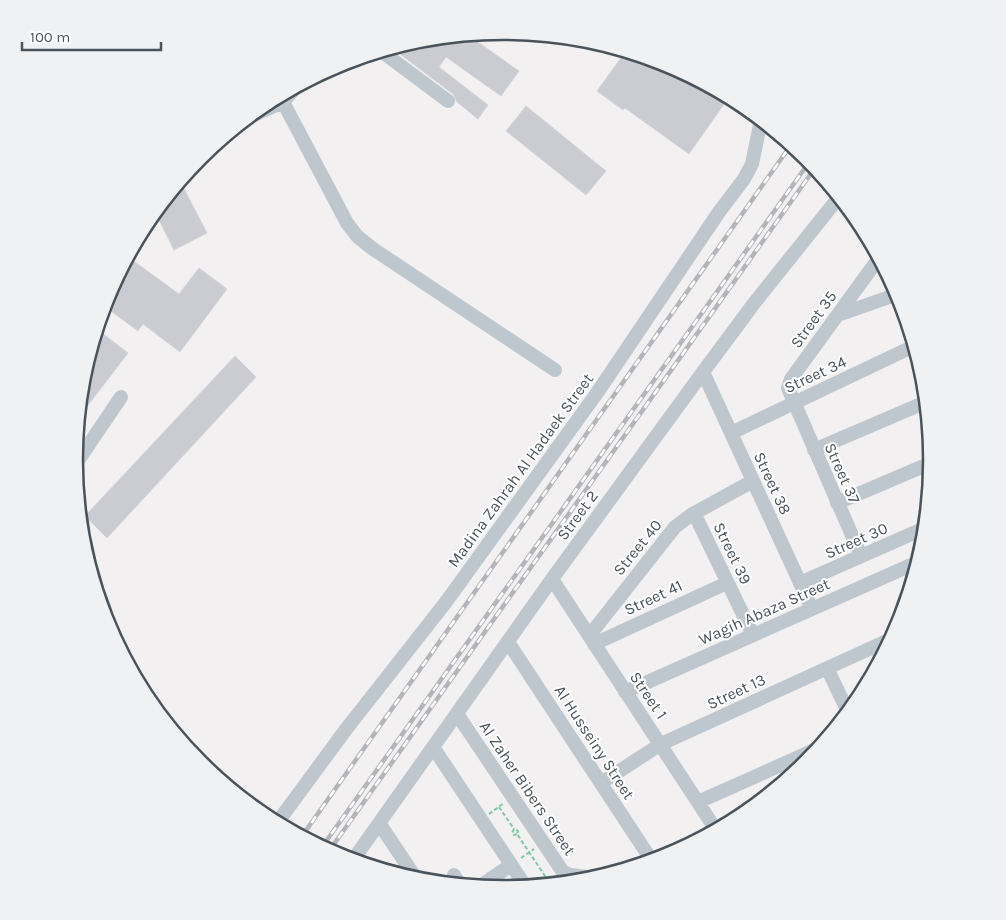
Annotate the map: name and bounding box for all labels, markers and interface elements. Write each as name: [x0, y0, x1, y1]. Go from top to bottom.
scale bar: [22, 20, 161, 52]
text: 100 m: [30, 28, 70, 46]
street label: Street 35: [786, 287, 841, 352]
street label: Street 34: [781, 352, 849, 397]
street label: Madina Zahrah Al Hadaek Street: [444, 370, 597, 571]
street label: Street 37: [821, 440, 865, 507]
street label: Street 38: [750, 449, 795, 518]
street label: Street 2: [553, 487, 602, 544]
street label: Street 40: [609, 516, 666, 579]
street label: Street 30: [822, 518, 891, 563]
street label: Street 39: [709, 519, 756, 587]
street label: Wagih Abaza Street: [696, 574, 833, 649]
street label: Street 41: [621, 576, 685, 619]
street label: Street 1: [626, 668, 671, 723]
street label: Street 13: [704, 670, 769, 713]
street label: Al Husseiny Street: [551, 682, 639, 803]
street label: Al Zaher Bibers Street: [476, 718, 580, 859]

